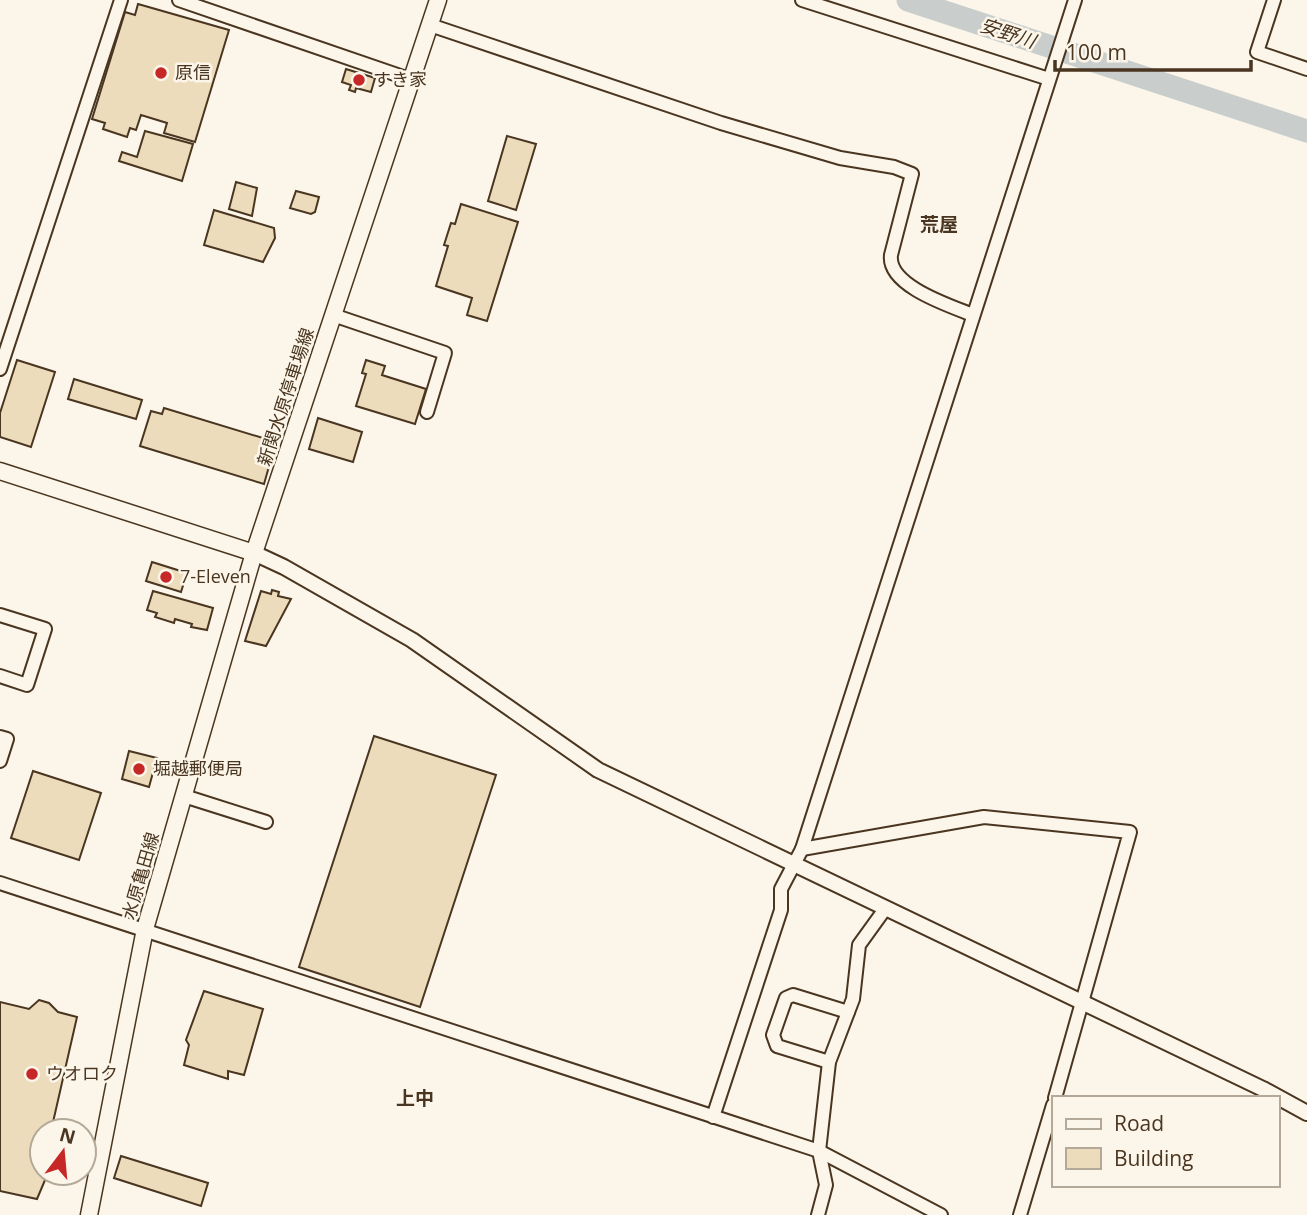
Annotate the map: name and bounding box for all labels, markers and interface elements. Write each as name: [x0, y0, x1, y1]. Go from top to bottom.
water label: 安野川: [977, 12, 1041, 55]
scale bar: [1055, 28, 1251, 72]
text: 100 m: [1066, 38, 1127, 66]
place label: 原信: [175, 60, 211, 84]
marker: 原信: [153, 65, 169, 81]
place label: すき家: [373, 67, 427, 91]
marker: すき家: [351, 72, 367, 88]
district label: 荒屋: [920, 211, 958, 237]
street label: 新関水原停車場線: [251, 325, 319, 469]
place label: 7-Eleven: [180, 564, 251, 588]
marker: 7-Eleven: [158, 569, 174, 585]
place label: 堀越郵便局: [153, 756, 243, 780]
marker: 堀越郵便局: [131, 761, 147, 777]
street label: 水原亀田線: [116, 829, 164, 922]
place label: ウオロク: [46, 1061, 118, 1085]
marker: ウオロク: [24, 1066, 40, 1082]
district label: 上中: [396, 1085, 434, 1111]
legend: [1052, 1096, 1279, 1187]
text: Road: [1114, 1109, 1164, 1137]
north arrow: [28, 1117, 98, 1187]
text: N: [57, 1121, 79, 1150]
text: Building: [1114, 1144, 1193, 1172]

